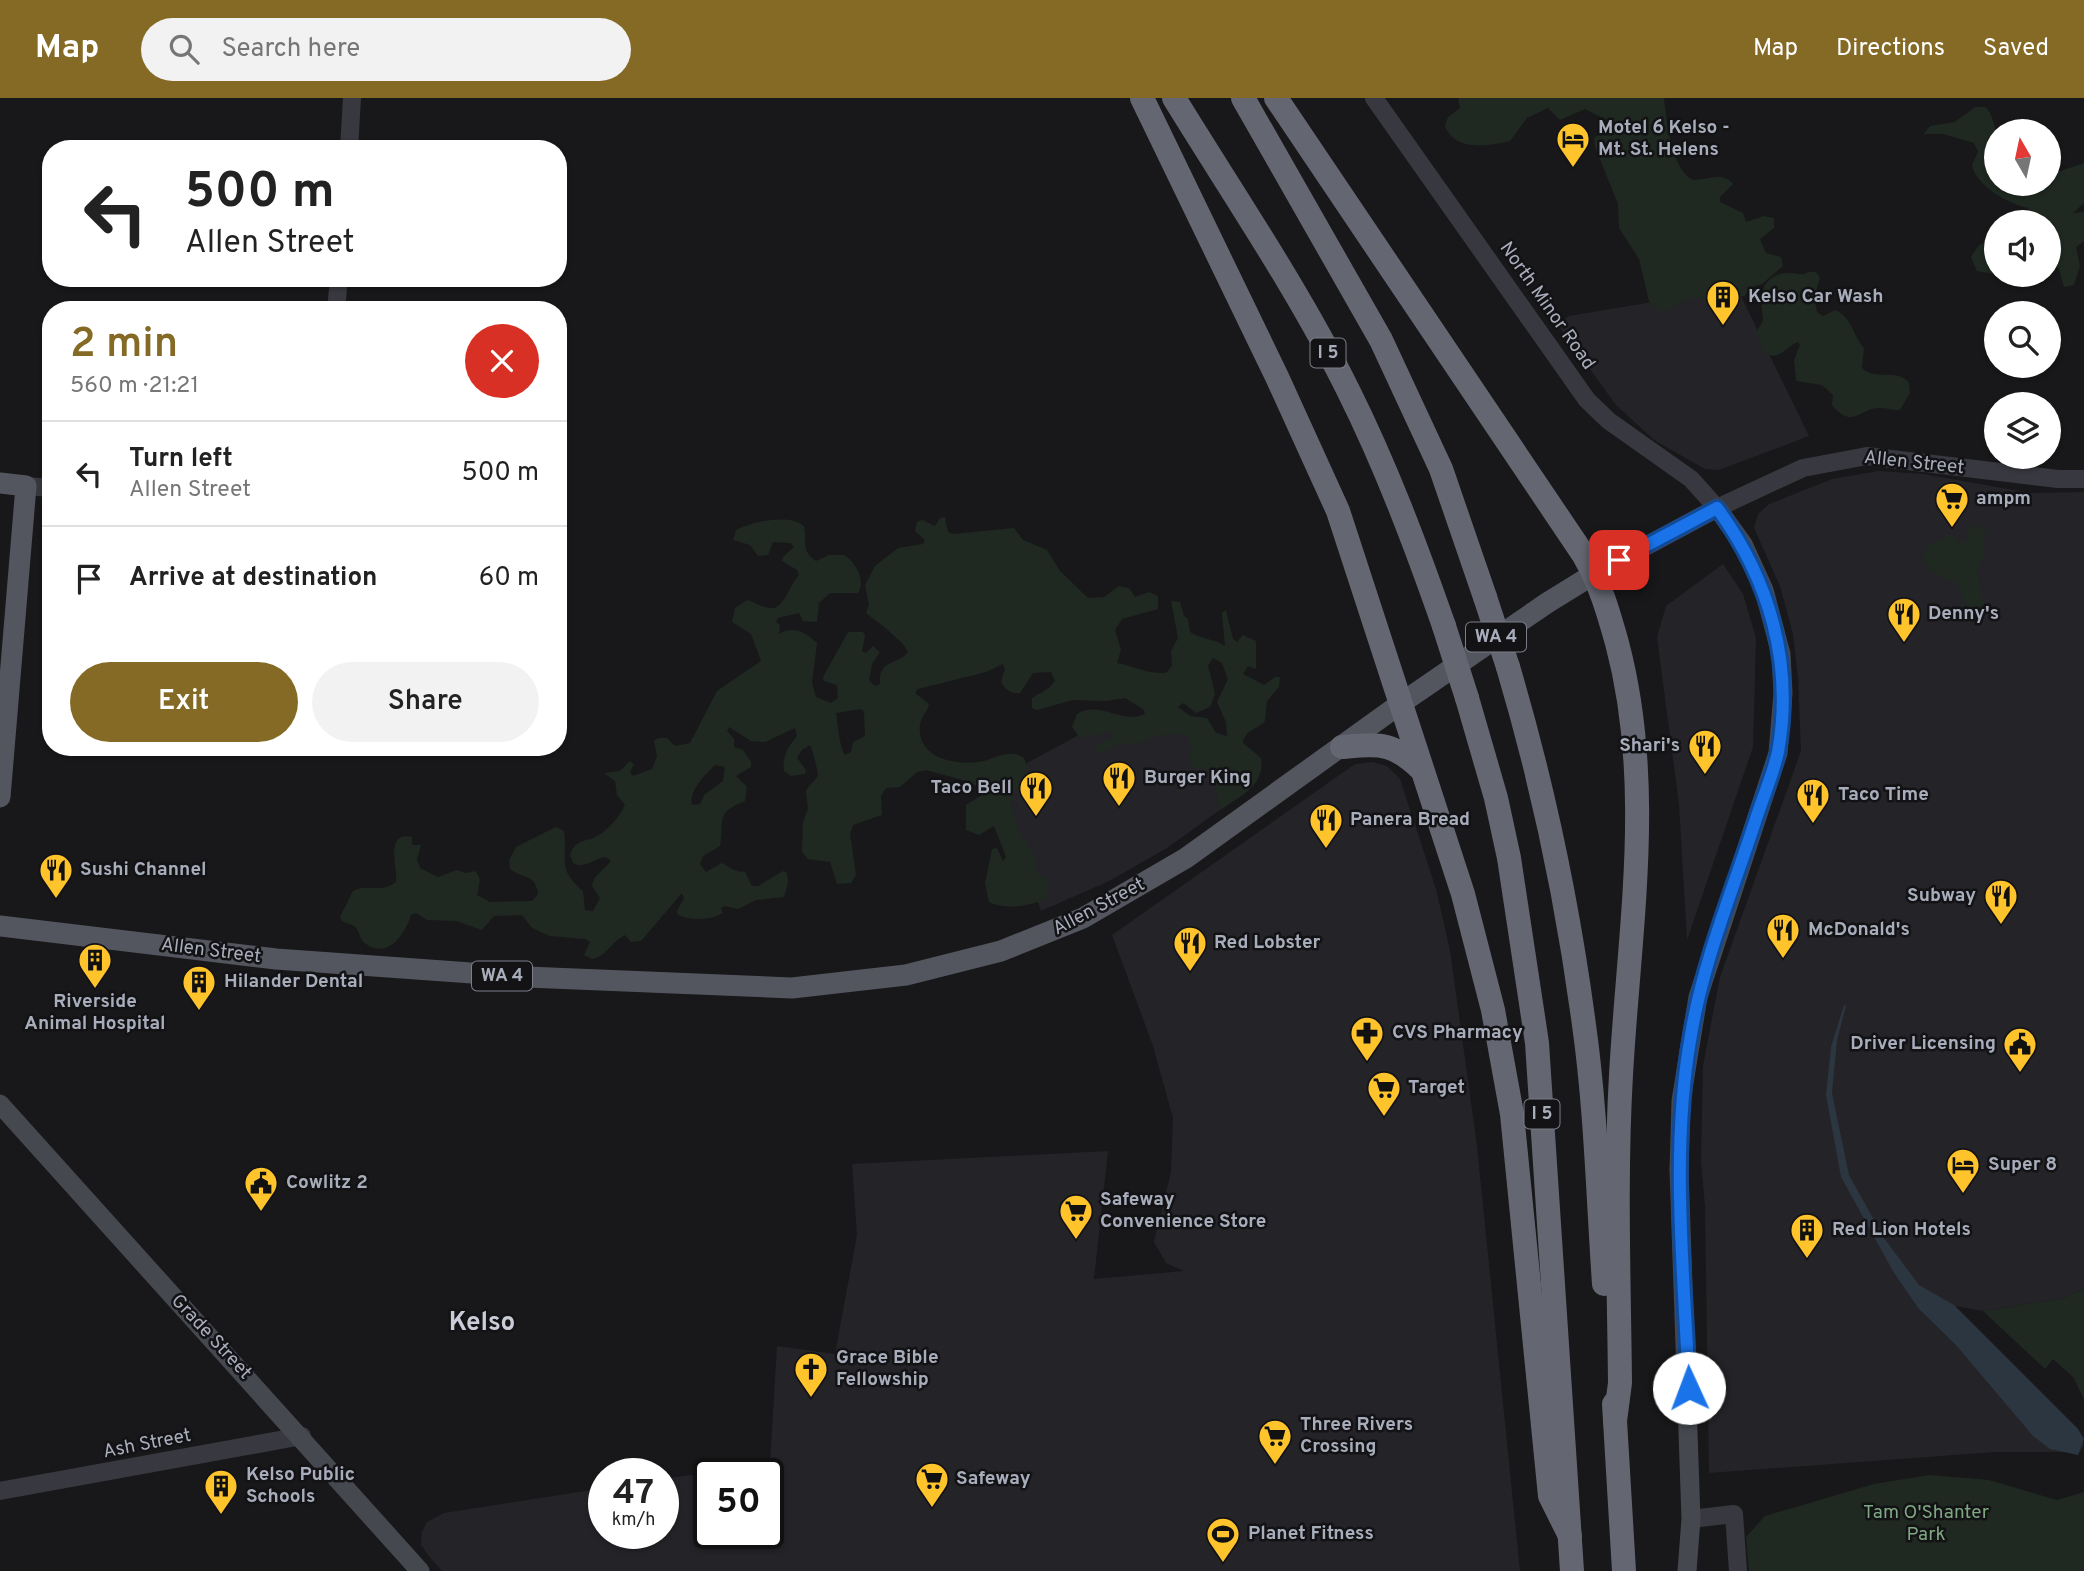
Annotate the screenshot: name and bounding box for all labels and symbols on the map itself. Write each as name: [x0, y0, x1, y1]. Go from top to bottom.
place label: Motel 6 Kelso - Mt. St. Helens: [1598, 116, 1730, 162]
north arrow: [1984, 119, 2062, 196]
hotel icon: Motel 6 Kelso - Mt. St. Helens: [1554, 120, 1592, 169]
street label: North Minor Road: [1494, 237, 1600, 375]
building icon: Kelso Car Wash: [1704, 278, 1742, 327]
place label: Kelso Car Wash: [1748, 285, 1883, 309]
road number: I 5: [1310, 339, 1346, 368]
street label: Allen Street: [1863, 446, 1965, 480]
supermarket icon: ampm: [1933, 480, 1971, 529]
place label: ampm: [1976, 487, 2031, 511]
pin: [1589, 530, 1649, 590]
restaurant icon: Denny's: [1885, 595, 1923, 644]
place label: Denny's: [1928, 602, 1999, 626]
road number: WA 4: [1466, 622, 1526, 652]
restaurant icon: Shari's: [1686, 727, 1724, 776]
place label: Shari's: [1619, 734, 1680, 758]
restaurant icon: Burger King: [1100, 759, 1138, 808]
place label: Burger King: [1144, 766, 1251, 790]
restaurant icon: Taco Bell: [1017, 769, 1055, 818]
place label: Taco Bell: [930, 776, 1012, 800]
restaurant icon: Taco Time: [1794, 776, 1832, 825]
place label: Taco Time: [1838, 783, 1929, 807]
restaurant icon: Panera Bread: [1307, 801, 1345, 850]
place label: Panera Bread: [1350, 808, 1470, 832]
restaurant icon: Sushi Channel: [37, 851, 75, 900]
place label: Sushi Channel: [80, 858, 207, 882]
street label: Allen Street: [1049, 873, 1149, 941]
restaurant icon: Subway: [1982, 877, 2020, 926]
place label: Subway: [1907, 884, 1976, 908]
restaurant icon: McDonald's: [1764, 911, 1802, 960]
place label: McDonald's: [1808, 918, 1910, 942]
restaurant icon: Red Lobster: [1171, 924, 1209, 973]
place label: Red Lobster: [1214, 931, 1321, 955]
street label: Allen Street: [160, 933, 262, 969]
building icon: Riverside Animal Hospital: [76, 941, 114, 990]
road number: WA 4: [472, 962, 532, 990]
building icon: Hilander Dental: [180, 963, 218, 1012]
place label: Hilander Dental: [224, 970, 363, 994]
place label: Riverside Animal Hospital: [24, 990, 166, 1036]
pharmacy icon: CVS Pharmacy: [1348, 1014, 1386, 1063]
place label: CVS Pharmacy: [1392, 1021, 1523, 1045]
public building icon: Driver Licensing: [2001, 1025, 2039, 1074]
place label: Driver Licensing: [1850, 1032, 1996, 1056]
supermarket icon: Target: [1365, 1069, 1403, 1118]
place label: Target: [1408, 1076, 1465, 1100]
road number: I 5: [1524, 1099, 1560, 1128]
hotel icon: Super 8: [1944, 1146, 1982, 1195]
place label: Super 8: [1988, 1153, 2057, 1177]
public building icon: Cowlitz 2: [242, 1164, 280, 1213]
place label: Cowlitz 2: [286, 1171, 368, 1195]
place label: Safeway Convenience Store: [1100, 1188, 1266, 1234]
supermarket icon: Safeway Convenience Store: [1057, 1192, 1095, 1241]
building icon: Red Lion Hotels: [1788, 1211, 1826, 1260]
place label: Red Lion Hotels: [1832, 1218, 1971, 1242]
street label: Grade Street: [165, 1289, 257, 1385]
district label: Kelso: [449, 1307, 515, 1340]
place label: Grace Bible Fellowship: [836, 1346, 938, 1392]
church icon: Grace Bible Fellowship: [792, 1350, 830, 1399]
position arrow: [1652, 1351, 1726, 1425]
place label: Three Rivers Crossing: [1300, 1413, 1413, 1459]
supermarket icon: Three Rivers Crossing: [1256, 1417, 1294, 1466]
street label: Ash Street: [101, 1424, 193, 1464]
speed limit sign: 50: [693, 1458, 784, 1549]
supermarket icon: Safeway: [913, 1460, 951, 1509]
place label: Kelso Public Schools: [246, 1463, 355, 1509]
building icon: Kelso Public Schools: [202, 1467, 240, 1516]
place label: Safeway: [956, 1467, 1031, 1491]
park label: Tam O'Shanter Park: [1863, 1501, 1990, 1547]
sports icon: Planet Fitness: [1204, 1515, 1242, 1564]
place label: Planet Fitness: [1248, 1522, 1374, 1546]

